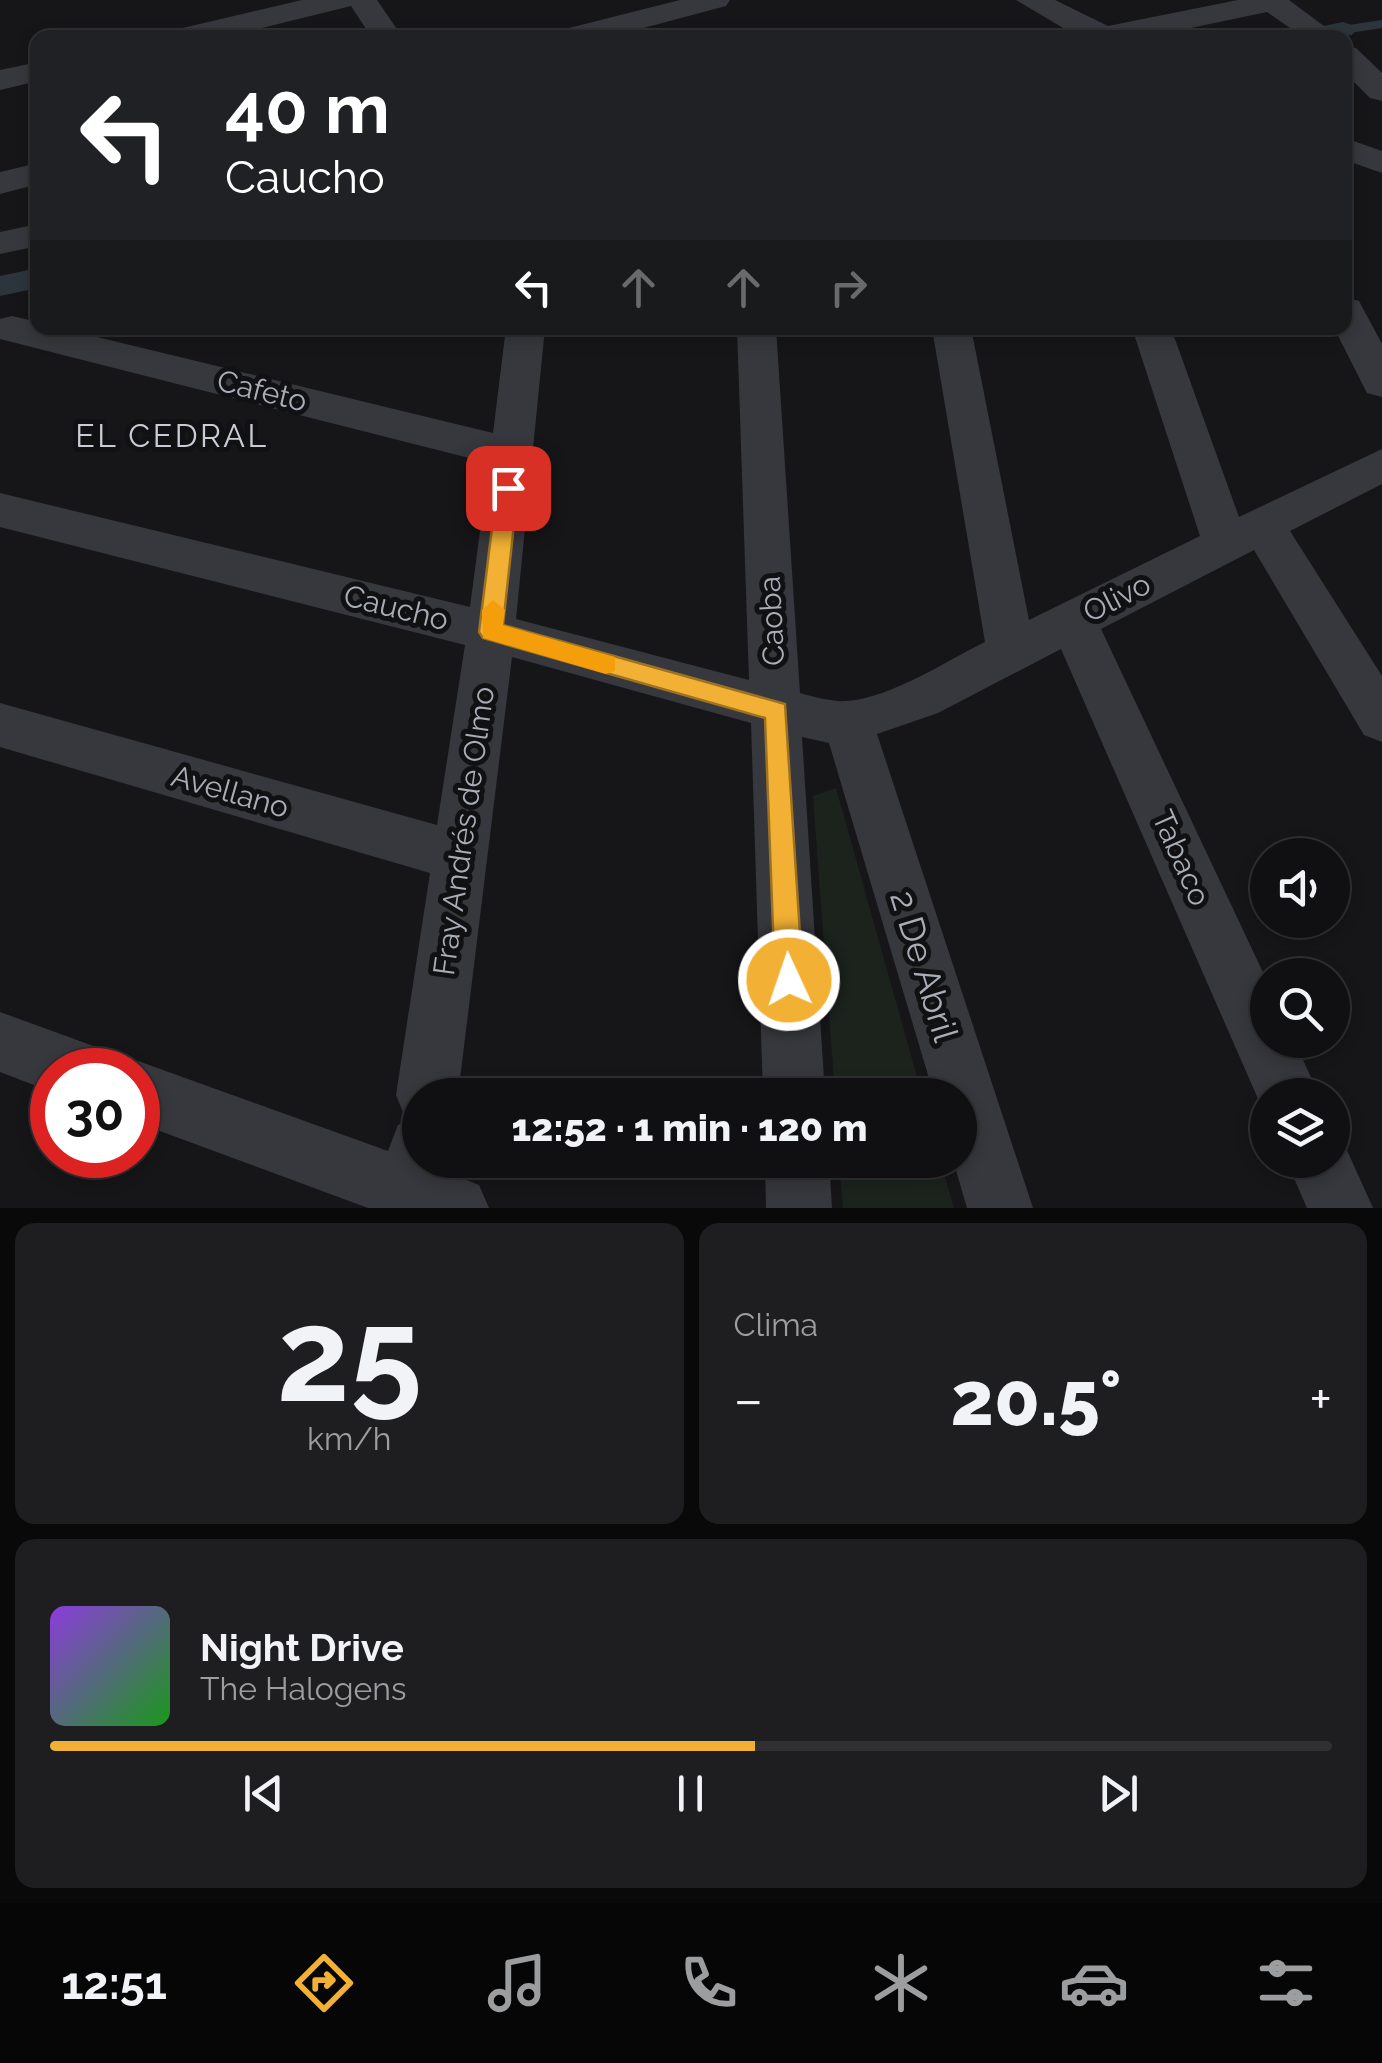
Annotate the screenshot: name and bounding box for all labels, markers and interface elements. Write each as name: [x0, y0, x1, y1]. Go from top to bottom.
text: 40 m: [225, 67, 390, 149]
icon: left: [60, 70, 190, 200]
text: Caucho: [225, 151, 385, 204]
icon: left: [506, 260, 561, 315]
icon: ahead: [611, 260, 666, 315]
icon: ahead: [716, 260, 771, 315]
icon: right: [821, 260, 876, 315]
street label: Cafeto: [214, 362, 311, 419]
district label: EL CEDRAL: [75, 417, 269, 454]
pin: [466, 446, 551, 531]
icon: arrive: [481, 461, 536, 516]
street label: Olivo: [1077, 566, 1156, 629]
street label: Caoba: [752, 575, 791, 667]
street label: Caucho: [340, 578, 452, 637]
street label: Fray Andrés de Olmo: [426, 684, 501, 978]
street label: Avellano: [167, 758, 293, 825]
street label: Tabaco: [1145, 805, 1218, 911]
map controls: [1250, 838, 1350, 1178]
button: sound: [1250, 838, 1350, 938]
street label: 2 De Abril: [882, 886, 967, 1047]
position arrow: [737, 928, 841, 1032]
button: search: [1250, 958, 1350, 1058]
speed limit sign: 30: [30, 1048, 160, 1178]
button: layers: [1250, 1078, 1350, 1178]
text: 12:52 · 1 min · 120 m: [512, 1105, 868, 1150]
text: 25: [277, 1279, 422, 1431]
text: Clima: [734, 1306, 818, 1343]
text: 20.5°: [951, 1354, 1122, 1443]
text: −: [734, 1367, 763, 1432]
text: +: [1309, 1367, 1332, 1432]
text: km/h: [307, 1420, 391, 1457]
text: Night Drive: [200, 1625, 404, 1670]
text: The Halogens: [200, 1670, 406, 1707]
icon: previous: [236, 1766, 291, 1821]
icon: pause: [663, 1766, 718, 1821]
icon: next: [1091, 1766, 1146, 1821]
icon: directions: [289, 1948, 359, 2018]
icon: music: [482, 1948, 552, 2018]
icon: phone: [674, 1948, 744, 2018]
icon: climate: [866, 1948, 936, 2018]
icon: car: [1059, 1948, 1129, 2018]
icon: filters: [1251, 1948, 1321, 2018]
text: 12:51: [61, 1957, 167, 2010]

